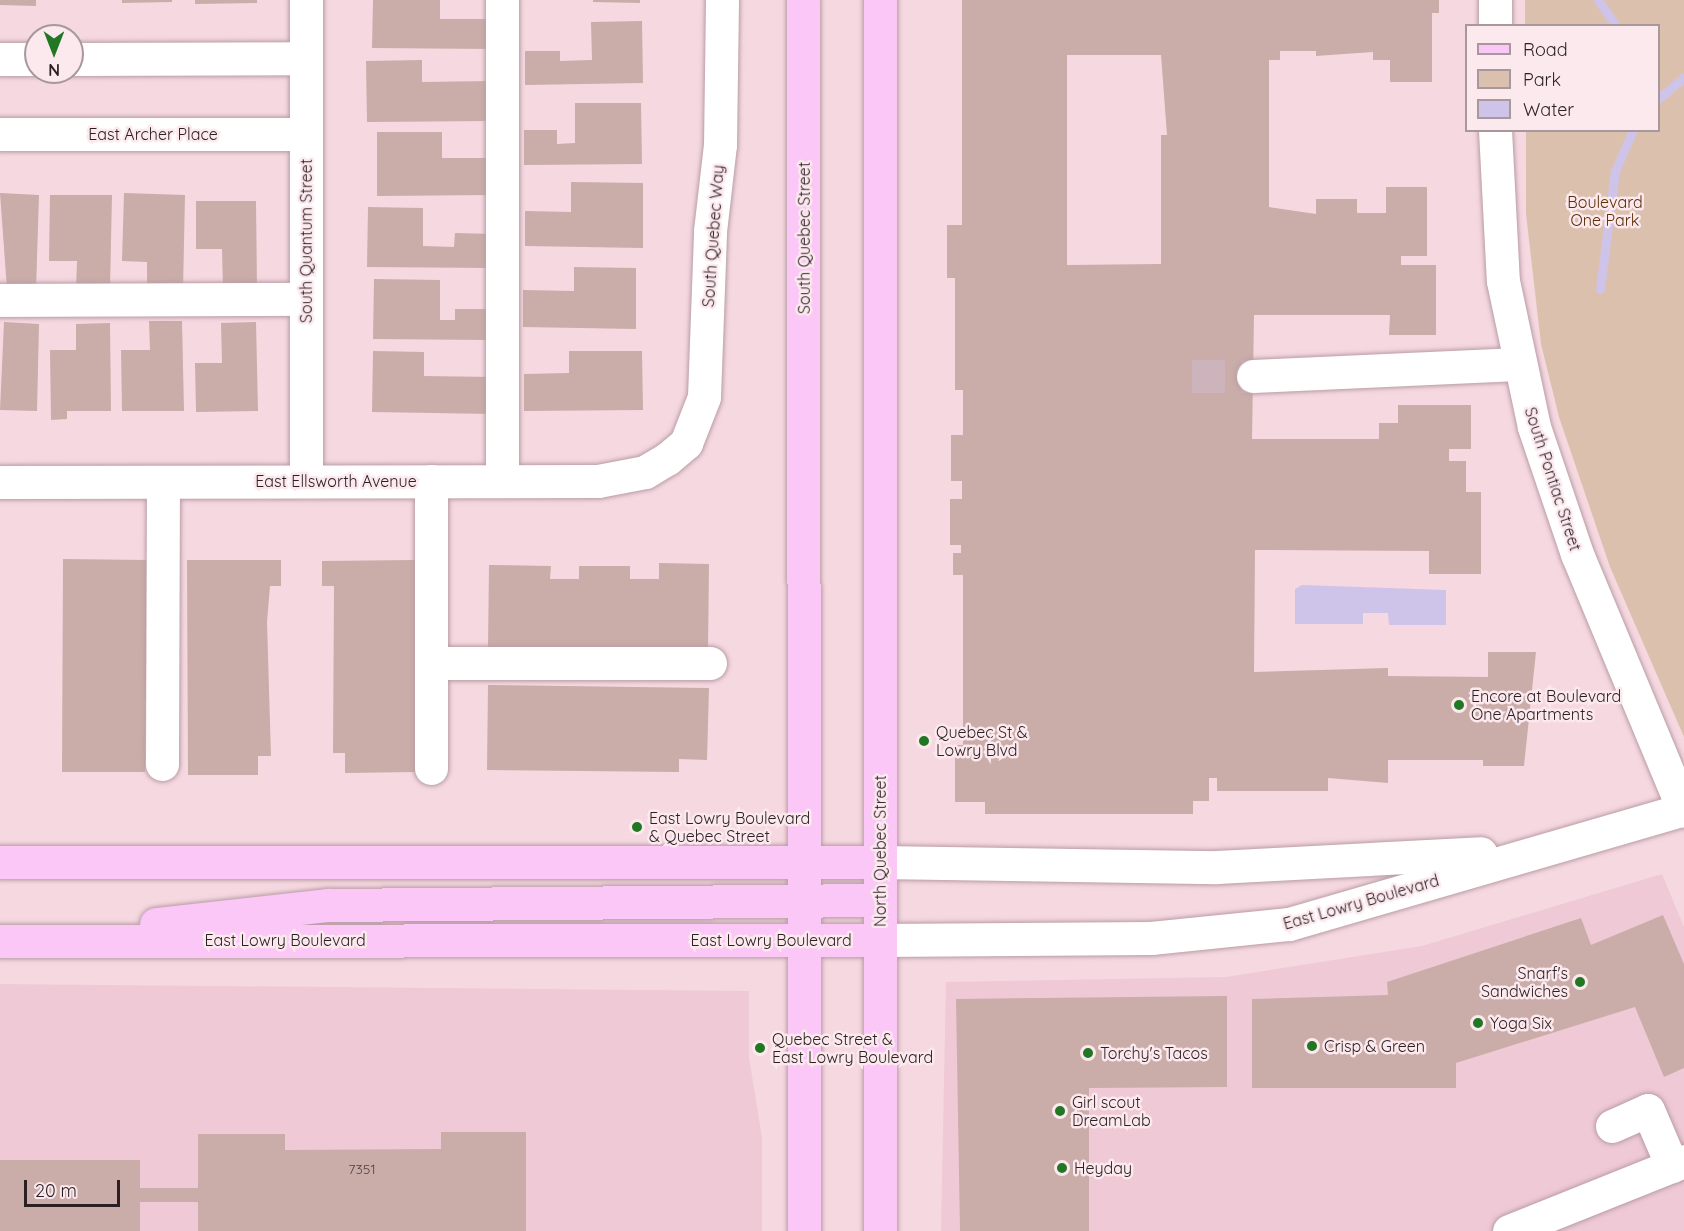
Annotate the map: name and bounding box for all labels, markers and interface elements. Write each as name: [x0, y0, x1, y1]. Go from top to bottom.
north arrow: [24, 24, 84, 84]
legend: [1465, 24, 1660, 132]
text: Road: [1523, 38, 1568, 61]
text: N: [48, 60, 60, 80]
text: Park: [1523, 68, 1561, 91]
text: Water: [1523, 98, 1574, 121]
street label: East Archer Place: [88, 124, 218, 144]
street label: South Quantum Street: [296, 159, 316, 323]
street label: South Quebec Street: [794, 162, 814, 314]
street label: South Quebec Way: [698, 164, 728, 308]
park label: Boulevard One Park: [1567, 192, 1643, 230]
street label: South Pontiac Street: [1521, 405, 1585, 553]
street label: East Ellsworth Avenue: [255, 471, 417, 491]
place label: Encore at Boulevard One Apartments: [1471, 686, 1621, 724]
marker: Encore at Boulevard One Apartments: [1452, 698, 1466, 712]
place label: Quebec St & Lowry Blvd: [936, 722, 1028, 760]
marker: Quebec St & Lowry Blvd: [917, 734, 931, 748]
street label: North Quebec Street: [870, 775, 890, 927]
place label: East Lowry Boulevard & Quebec Street: [649, 808, 810, 846]
marker: East Lowry Boulevard & Quebec Street: [630, 820, 644, 834]
street label: East Lowry Boulevard: [1281, 871, 1441, 933]
street label: East Lowry Boulevard: [204, 930, 366, 950]
street label: East Lowry Boulevard: [690, 930, 852, 950]
place label: Snarf's Sandwiches: [1481, 963, 1568, 1001]
marker: Snarf's Sandwiches: [1573, 975, 1587, 989]
place label: Yoga Six: [1490, 1013, 1552, 1033]
marker: Yoga Six: [1471, 1016, 1485, 1030]
place label: Quebec Street & East Lowry Boulevard: [772, 1029, 933, 1067]
place label: Crisp & Green: [1324, 1036, 1425, 1056]
marker: Crisp & Green: [1305, 1039, 1319, 1053]
marker: Quebec Street & East Lowry Boulevard: [753, 1041, 767, 1055]
place label: Torchy's Tacos: [1100, 1043, 1208, 1063]
marker: Torchy's Tacos: [1081, 1046, 1095, 1060]
place label: Girl scout DreamLab: [1072, 1092, 1151, 1130]
marker: Girl scout DreamLab: [1053, 1104, 1067, 1118]
place label: Heyday: [1074, 1158, 1132, 1178]
house number: 7351: [348, 1161, 376, 1177]
marker: Heyday: [1055, 1161, 1069, 1175]
scale bar: [27, 1168, 123, 1206]
text: 20 m: [35, 1179, 77, 1202]

